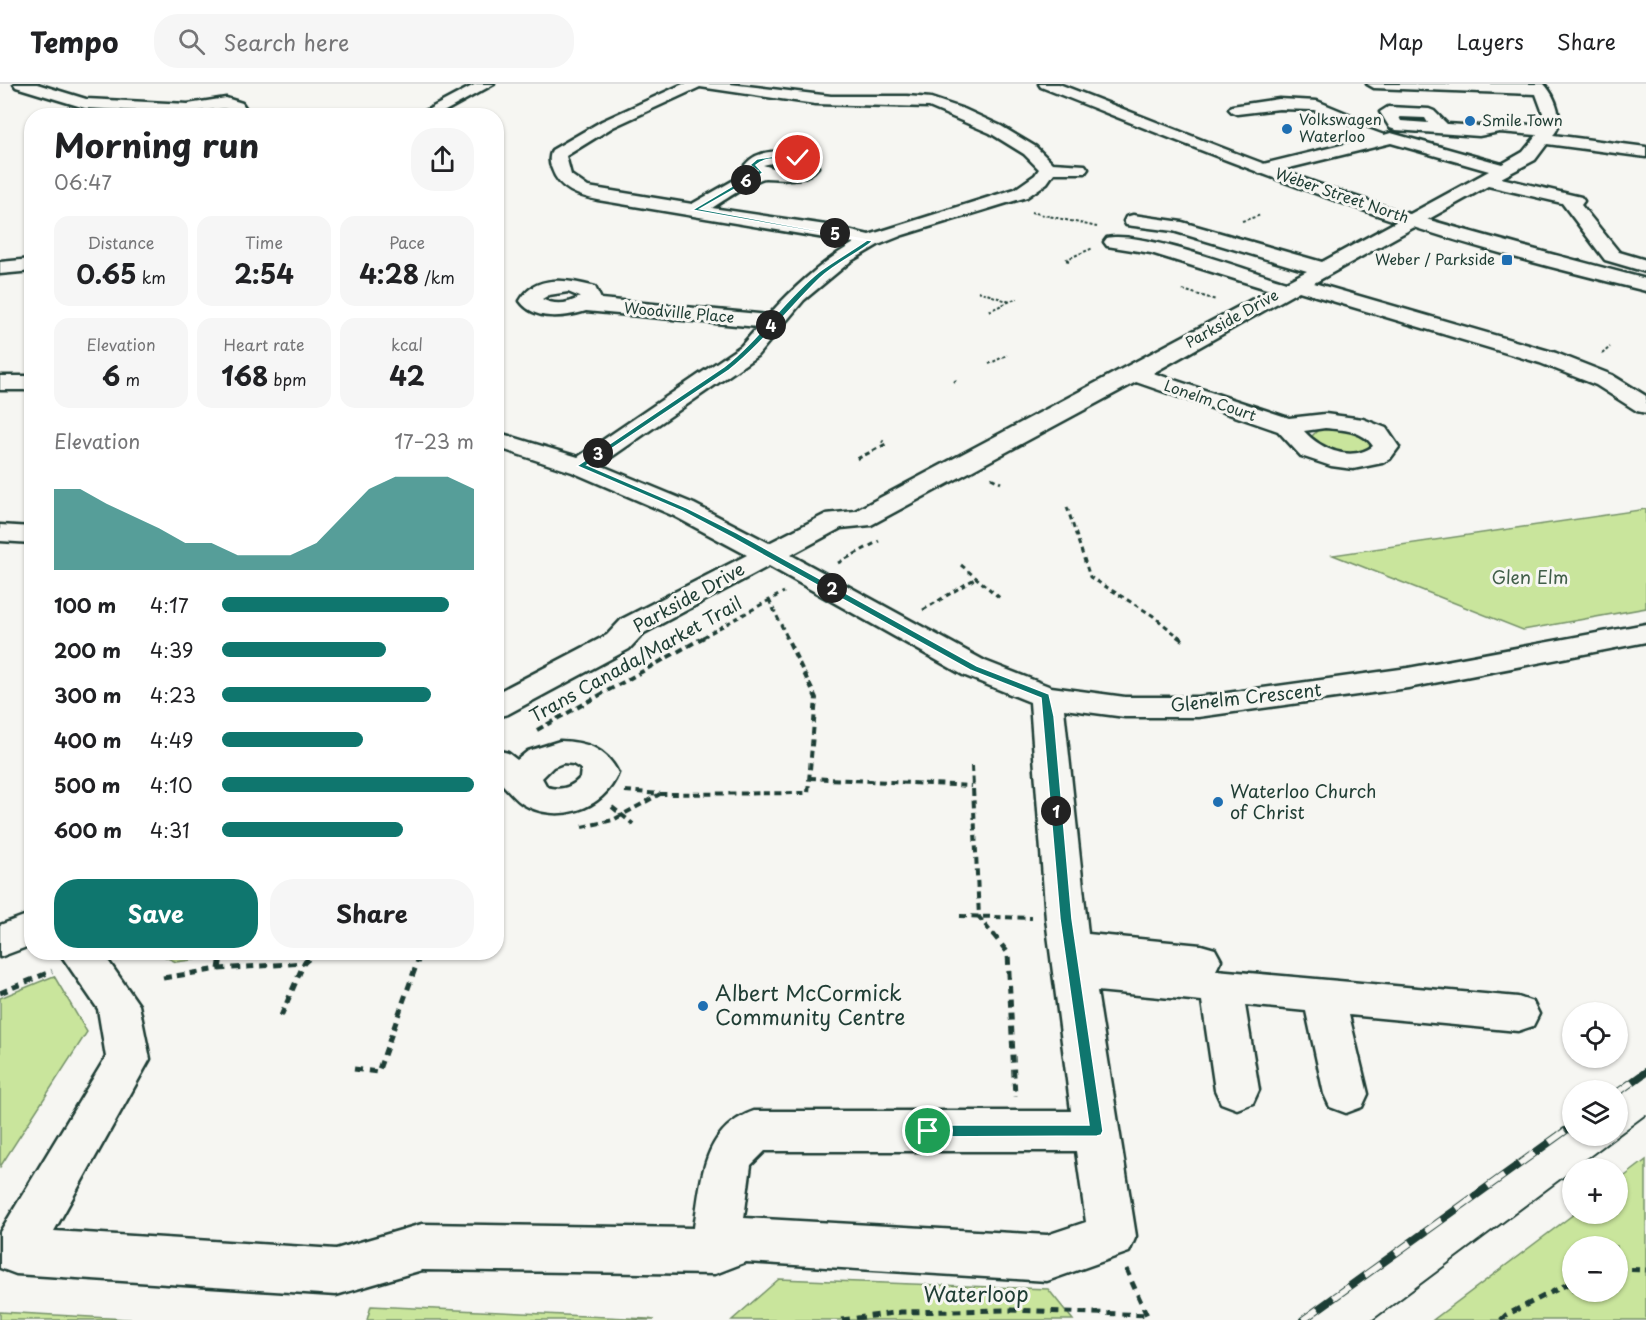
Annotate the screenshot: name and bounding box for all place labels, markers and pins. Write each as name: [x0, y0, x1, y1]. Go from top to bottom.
place label: Volkswagen Waterloo: [1299, 107, 1382, 147]
place label: Smile Town: [1482, 108, 1563, 131]
marker: Smile Town: [1463, 114, 1477, 128]
marker: Volkswagen Waterloo: [1280, 122, 1294, 136]
pin: [772, 132, 823, 183]
pin: 6: [731, 165, 761, 195]
pin: 5: [820, 218, 850, 248]
place label: Weber / Parkside: [1375, 247, 1495, 270]
marker: Weber / Parkside: [1500, 253, 1514, 267]
pin: 4: [756, 310, 786, 340]
pin: 3: [583, 438, 613, 468]
pin: 2: [817, 573, 847, 603]
place label: Waterloo Church of Christ: [1230, 777, 1376, 825]
marker: Waterloo Church of Christ: [1211, 795, 1225, 809]
pin: 1: [1041, 796, 1071, 826]
place label: Albert McCormick Community Centre: [715, 976, 906, 1032]
marker: Albert McCormick Community Centre: [696, 999, 710, 1013]
pin: [902, 1105, 953, 1156]

